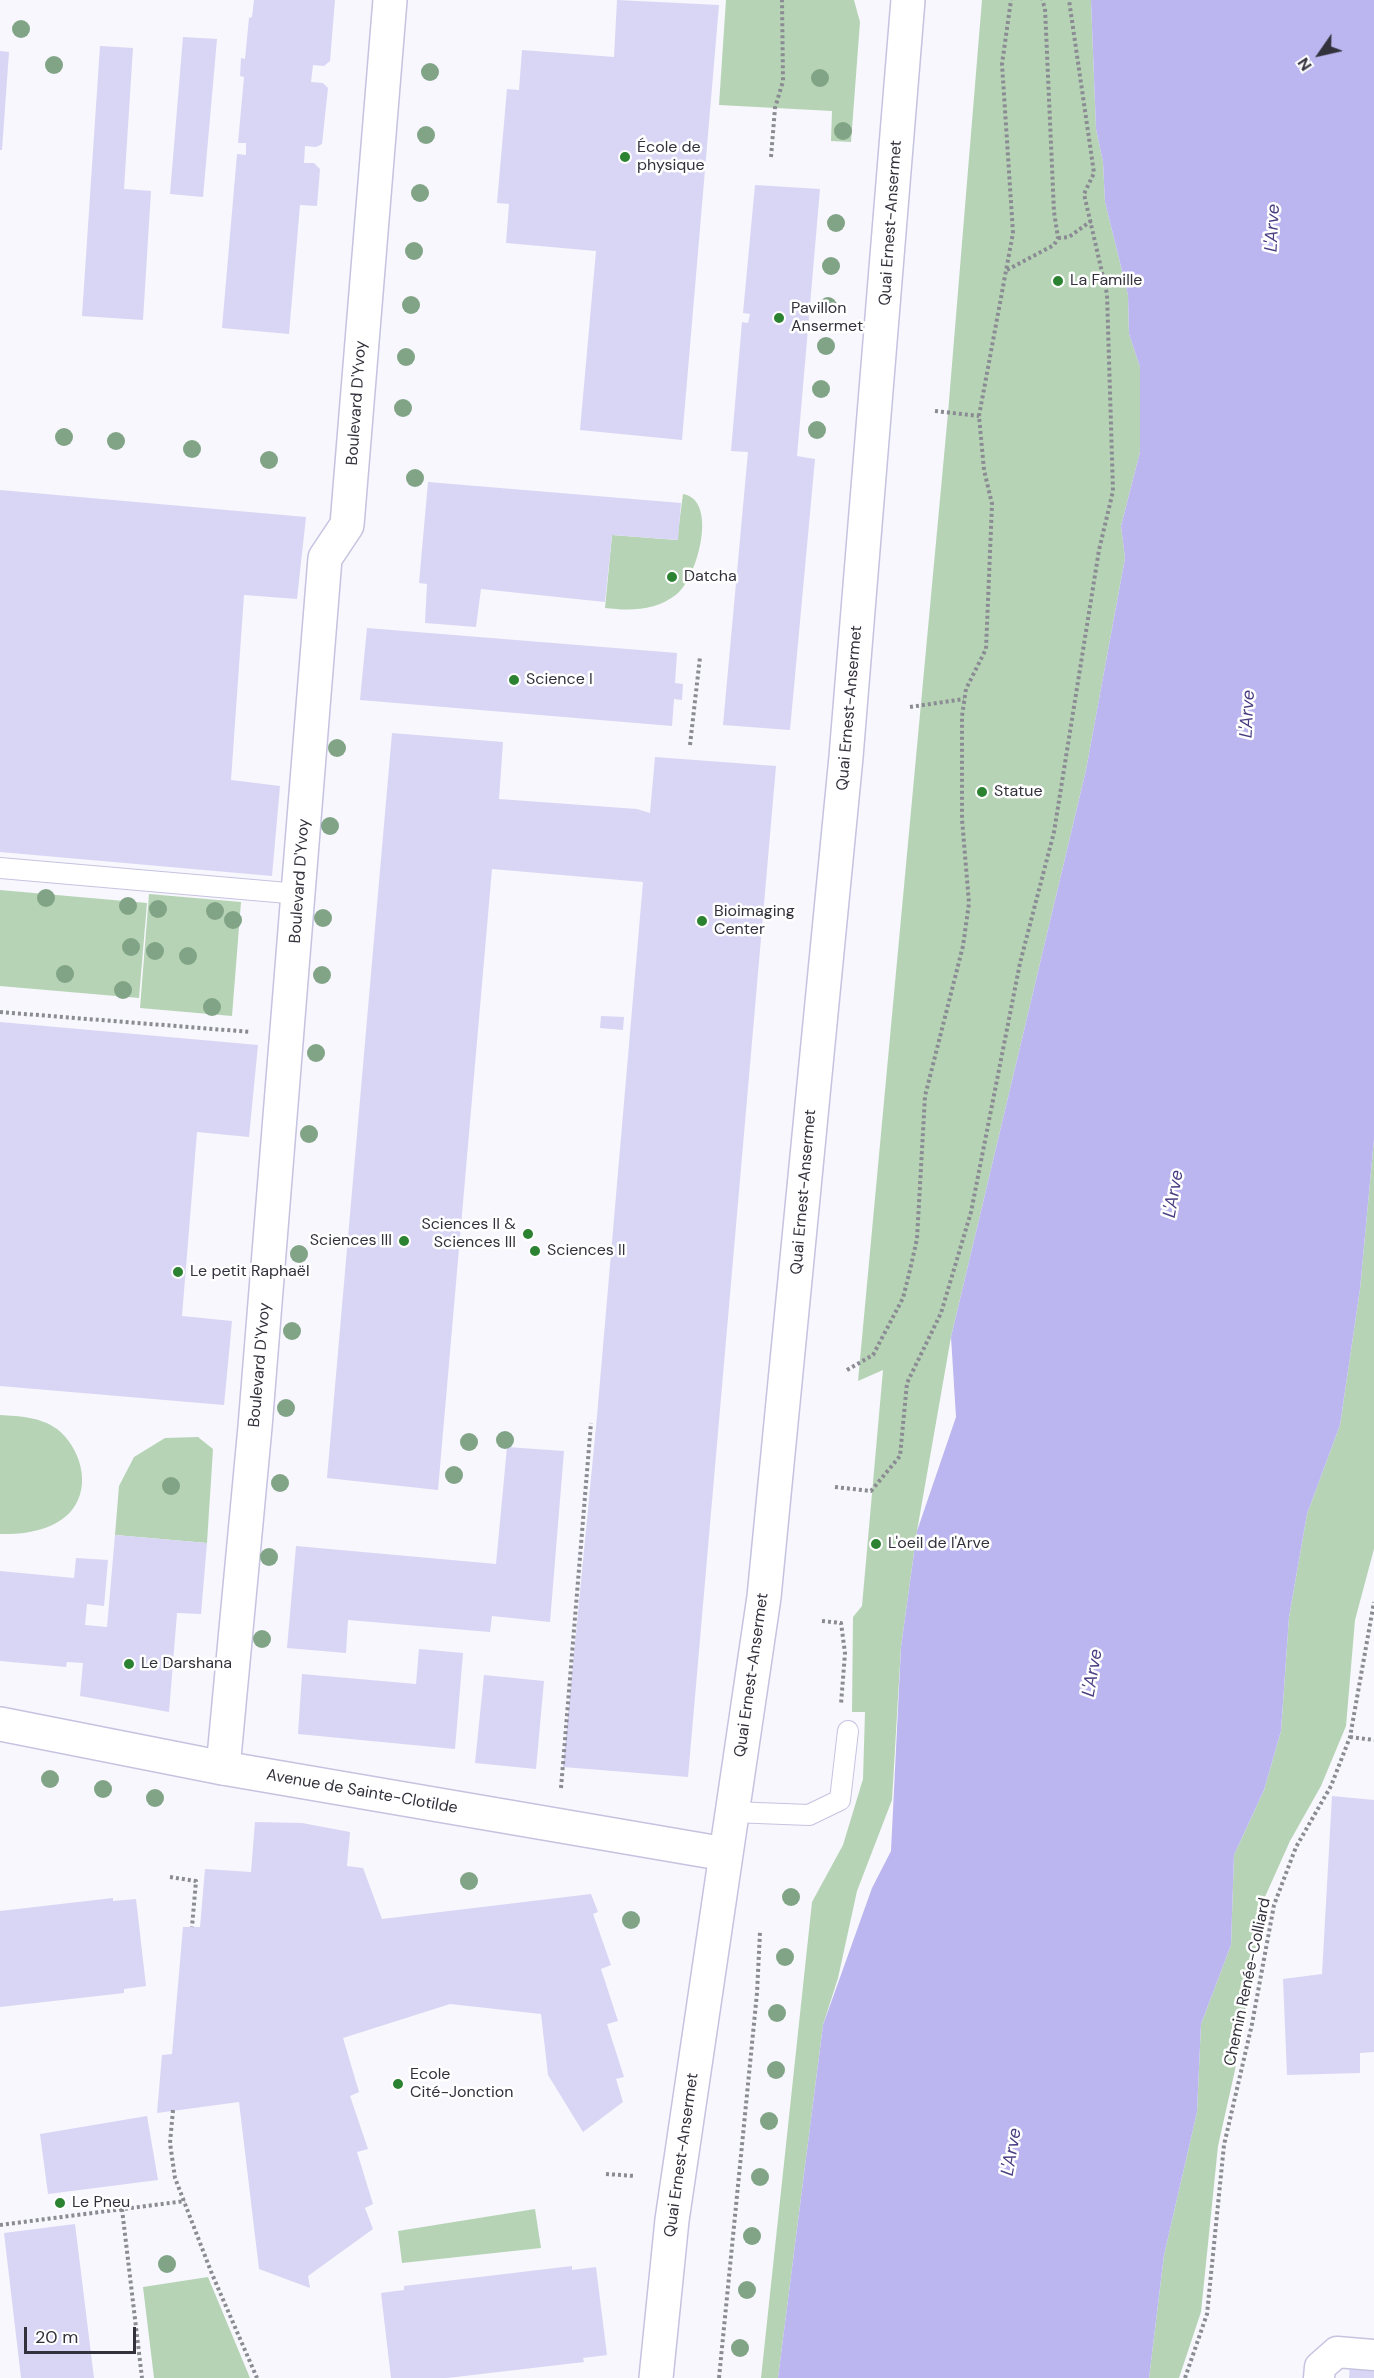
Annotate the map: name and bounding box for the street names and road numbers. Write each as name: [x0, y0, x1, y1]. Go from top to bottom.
street label: Quai Ernest-Ansermet: [876, 140, 906, 306]
street label: Boulevard D'Yvoy: [343, 340, 371, 466]
street label: Quai Ernest-Ansermet: [833, 625, 867, 791]
street label: Boulevard D'Yvoy: [286, 818, 314, 944]
street label: Quai Ernest-Ansermet: [787, 1109, 821, 1275]
street label: Boulevard D'Yvoy: [245, 1302, 275, 1428]
street label: Quai Ernest-Ansermet: [731, 1592, 773, 1758]
street label: Avenue de Sainte-Clotilde: [265, 1766, 459, 1818]
street label: Chemin Renée-Colliard: [1221, 1896, 1275, 2068]
street label: Quai Ernest-Ansermet: [661, 2072, 703, 2238]

